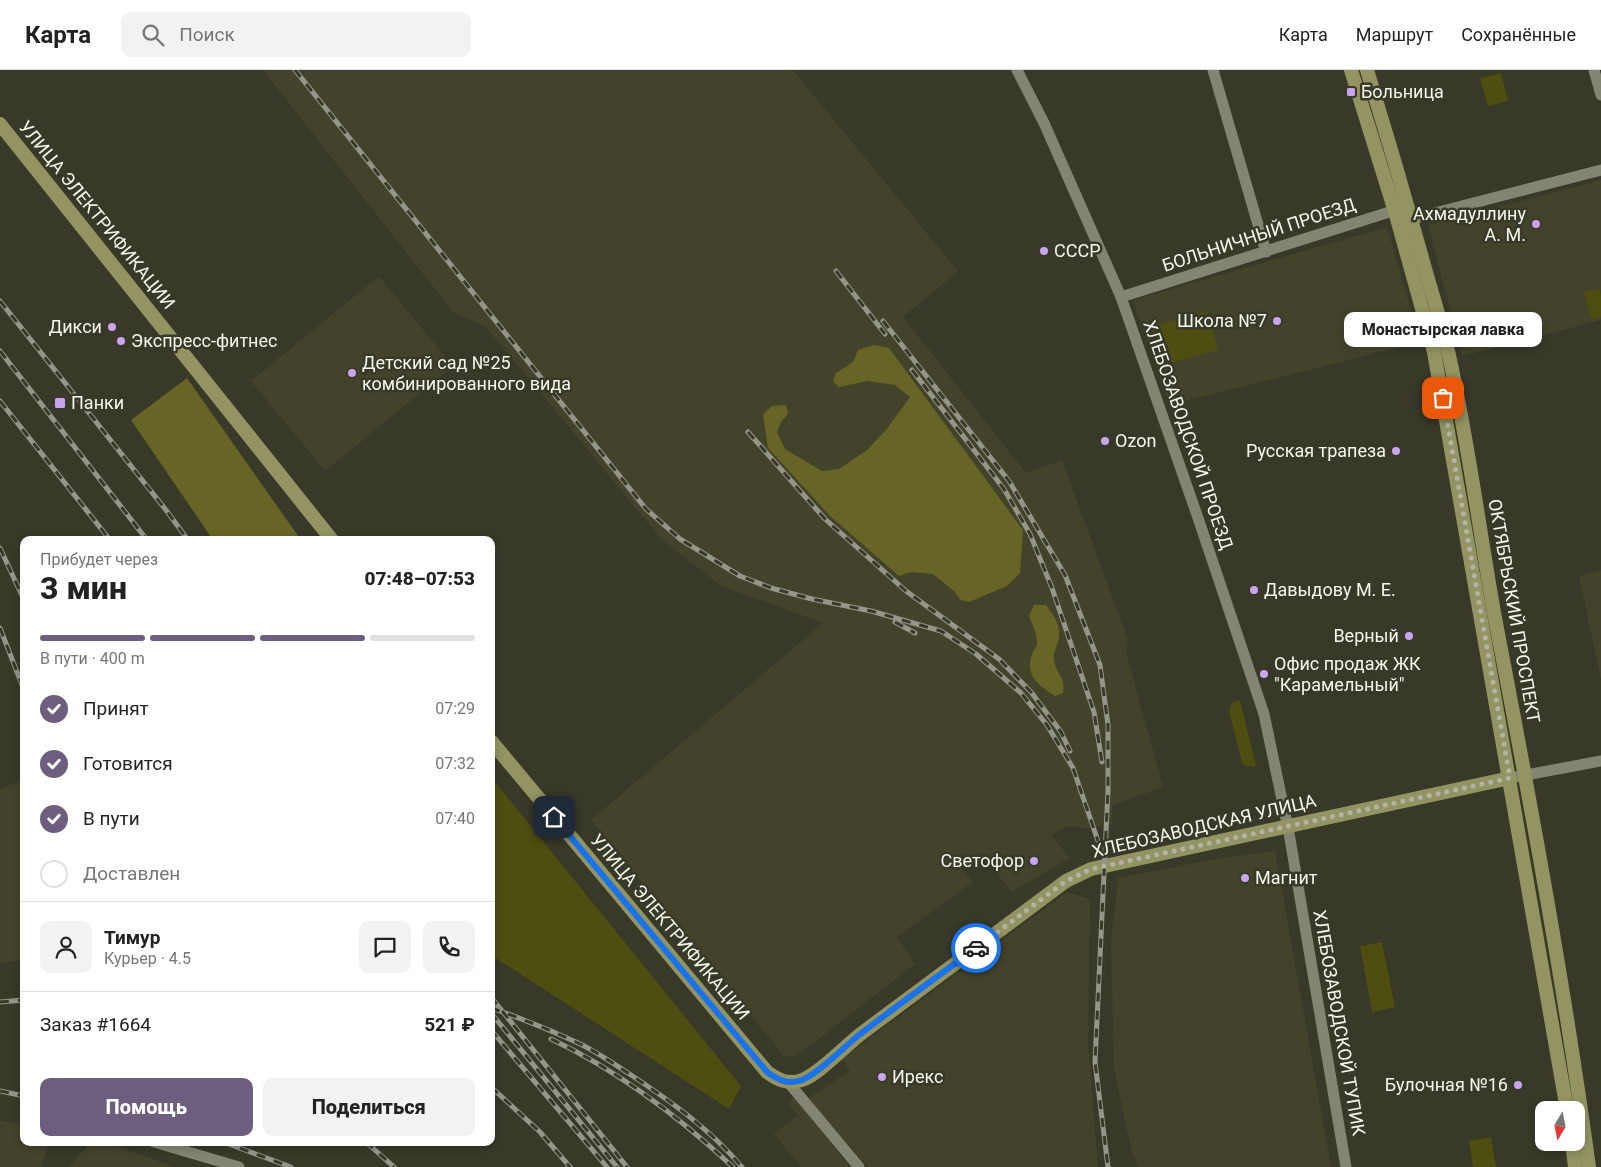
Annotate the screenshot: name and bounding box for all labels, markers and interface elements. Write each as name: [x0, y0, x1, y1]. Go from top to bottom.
search box: [121, 12, 471, 57]
text: Карта: [25, 21, 91, 49]
icon: search: [139, 21, 167, 49]
text: Поиск: [179, 23, 235, 46]
text: Карта: [1279, 24, 1328, 45]
text: Маршрут: [1356, 24, 1433, 45]
text: Сохранённые: [1461, 24, 1576, 45]
place label: Больница: [1361, 81, 1444, 102]
marker: Больница: [1345, 86, 1357, 98]
street label: УЛИЦА ЭЛЕКТРИФИКАЦИИ: [15, 116, 180, 313]
street label: БОЛЬНИЧНЫЙ ПРОЕЗД: [1160, 193, 1359, 276]
place label: Ахмадуллину А. М.: [1413, 203, 1526, 245]
marker: Ахмадуллину А. М.: [1530, 218, 1542, 230]
place label: СССР: [1054, 240, 1101, 261]
marker: СССР: [1038, 245, 1050, 257]
place label: Школа №7: [1177, 310, 1267, 331]
callout: Монастырская лавка: [1344, 313, 1542, 348]
marker: Школа №7: [1271, 315, 1283, 327]
place label: Дикси: [49, 316, 102, 337]
street label: ХЛЕБОЗАВОДСКОЙ ПРОЕЗД: [1139, 318, 1238, 553]
text: Монастырская лавка: [1362, 320, 1524, 339]
marker: Дикси: [106, 321, 118, 333]
place label: Экспресс-фитнес: [131, 330, 277, 351]
marker: Экспресс-фитнес: [115, 335, 127, 347]
place label: Детский сад №25 комбинированного вида: [362, 352, 571, 394]
marker: Детский сад №25 комбинированного вида: [346, 367, 358, 379]
pin: [1422, 377, 1464, 419]
icon: bag: [1429, 384, 1457, 412]
place label: Панки: [71, 392, 124, 413]
marker: Панки: [53, 396, 67, 410]
place label: Ozon: [1115, 430, 1156, 451]
marker: Ozon: [1099, 435, 1111, 447]
place label: Русская трапеза: [1246, 440, 1386, 461]
marker: Русская трапеза: [1390, 445, 1402, 457]
street label: ОКТЯБРЬСКИЙ ПРОСПЕКТ: [1484, 497, 1545, 725]
text: Прибудет через: [40, 550, 158, 569]
text: 07:48–07:53: [364, 567, 475, 590]
text: 3 мин: [40, 569, 127, 607]
place label: Давыдову М. Е.: [1264, 579, 1396, 600]
marker: Давыдову М. Е.: [1248, 584, 1260, 596]
place label: Верный: [1333, 625, 1399, 646]
marker: Верный: [1403, 630, 1415, 642]
text: В пути · 400 m: [40, 649, 145, 668]
place label: Офис продаж ЖК "Карамельный": [1274, 653, 1421, 695]
marker: Офис продаж ЖК "Карамельный": [1258, 668, 1270, 680]
icon: check: [40, 695, 68, 723]
text: Принят: [83, 697, 149, 720]
text: 07:29: [435, 699, 475, 718]
icon: check: [40, 750, 68, 778]
text: Готовится: [83, 752, 173, 775]
text: 07:32: [435, 754, 475, 773]
street label: ХЛЕБОЗАВОДСКАЯ УЛИЦА: [1090, 789, 1318, 862]
pin: [533, 796, 575, 838]
icon: home: [540, 803, 568, 831]
icon: check: [40, 805, 68, 833]
text: В пути: [83, 807, 140, 830]
text: 07:40: [435, 809, 475, 828]
street label: УЛИЦА ЭЛЕКТРИФИКАЦИИ: [586, 829, 754, 1024]
place label: Светофор: [941, 850, 1024, 871]
marker: Светофор: [1028, 855, 1040, 867]
text: Доставлен: [83, 862, 180, 885]
place label: Магнит: [1255, 867, 1318, 888]
marker: Магнит: [1239, 872, 1251, 884]
street label: ХЛЕБОЗАВОДСКОЙ ТУПИК: [1309, 908, 1370, 1138]
button: person: [40, 921, 92, 973]
button: chat: [359, 921, 411, 973]
button: phone: [423, 921, 475, 973]
courier: [951, 923, 1001, 973]
text: Тимур: [104, 926, 160, 949]
icon: car: [962, 934, 990, 962]
text: Курьер · 4.5: [104, 949, 191, 968]
text: Заказ #1664: [40, 1013, 151, 1036]
text: 521 ₽: [424, 1013, 475, 1036]
place label: Ирекс: [892, 1066, 944, 1087]
marker: Ирекс: [876, 1071, 888, 1083]
place label: Булочная №16: [1385, 1074, 1508, 1095]
button: Помощь: [40, 1078, 253, 1136]
button: Поделиться: [263, 1078, 475, 1136]
marker: Булочная №16: [1512, 1079, 1524, 1091]
north arrow: [1535, 1101, 1585, 1151]
map controls: [1535, 1101, 1585, 1151]

